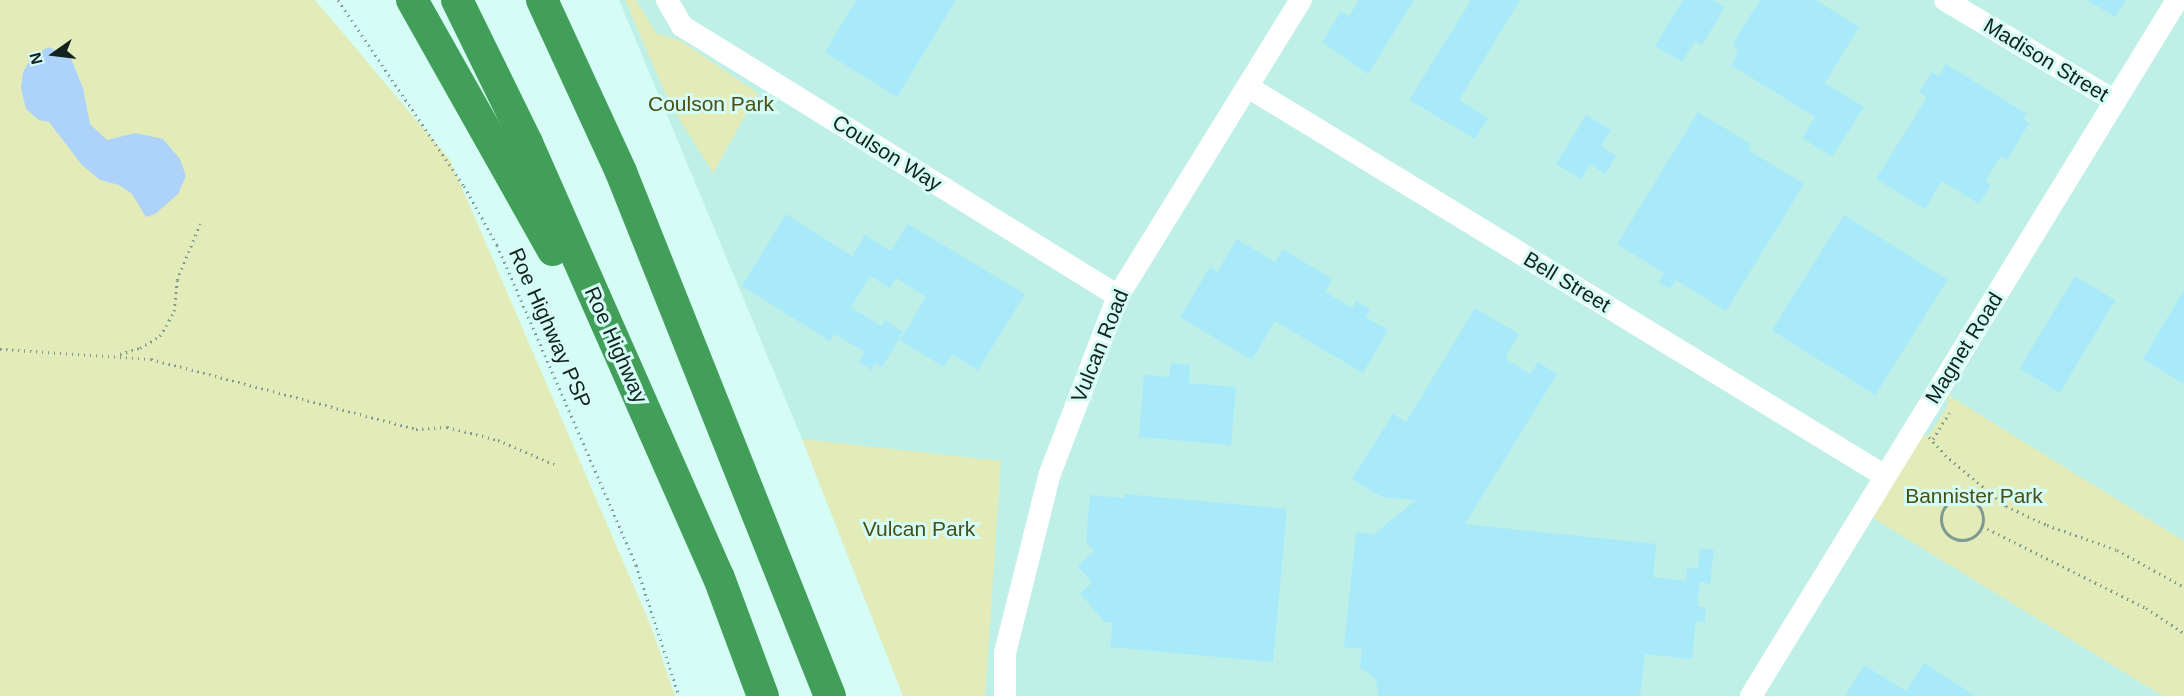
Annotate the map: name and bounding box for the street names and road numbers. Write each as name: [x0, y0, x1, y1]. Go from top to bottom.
street label: Madison Street: [1979, 13, 2113, 107]
street label: Coulson Way: [828, 109, 946, 197]
street label: Roe Highway PSP: [503, 244, 597, 412]
street label: Bell Street: [1519, 246, 1615, 318]
street label: Roe Highway: [579, 283, 653, 407]
street label: Vulcan Road: [1066, 286, 1134, 406]
street label: Magnet Road: [1920, 288, 2008, 408]

